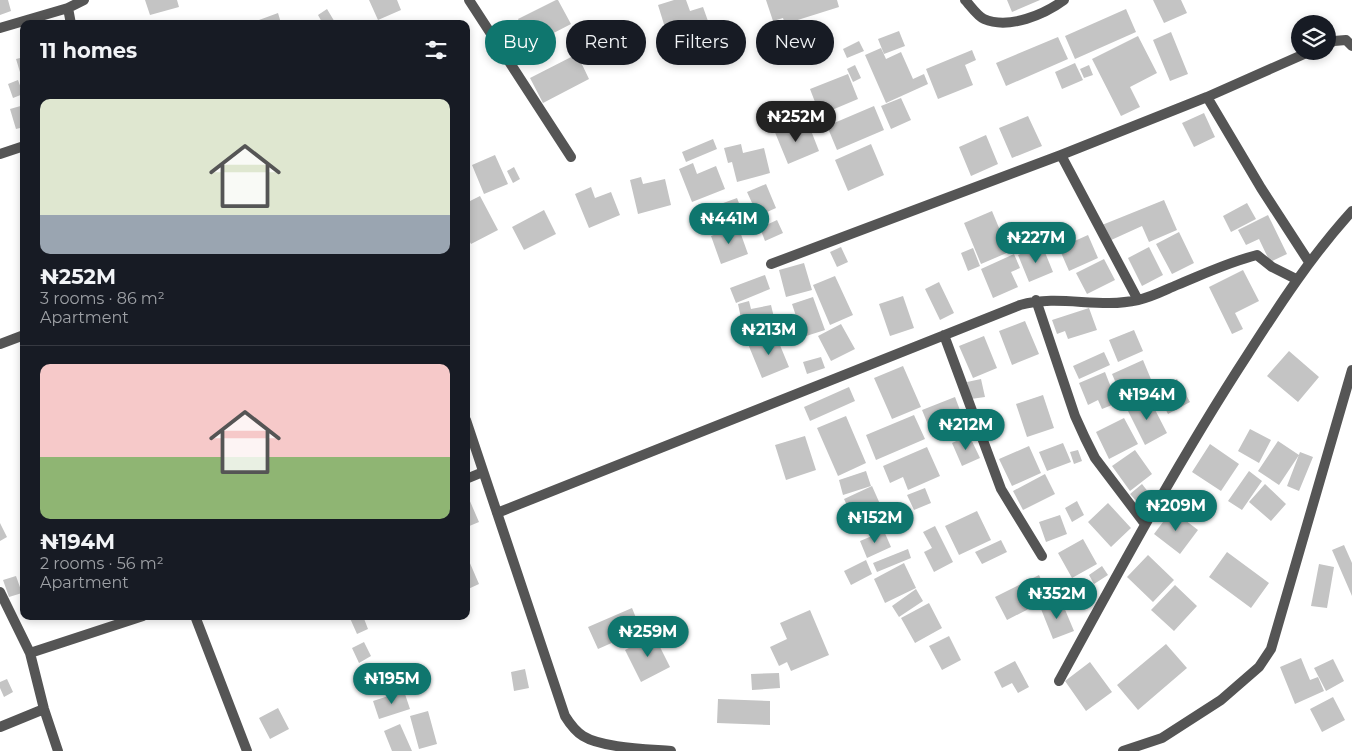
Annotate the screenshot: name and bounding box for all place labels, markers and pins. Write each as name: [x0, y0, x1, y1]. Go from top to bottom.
pin: ₦252M: [761, 100, 831, 143]
pin: ₦441M: [694, 202, 764, 245]
pin: ₦227M: [1001, 222, 1071, 264]
pin: ₦213M: [734, 314, 804, 356]
pin: ₦194M: [1112, 378, 1182, 421]
pin: ₦212M: [931, 408, 1001, 451]
pin: ₦209M: [1141, 490, 1211, 532]
pin: ₦152M: [840, 502, 910, 544]
pin: ₦352M: [1022, 578, 1092, 620]
pin: ₦259M: [613, 616, 683, 658]
pin: ₦195M: [357, 662, 427, 705]

